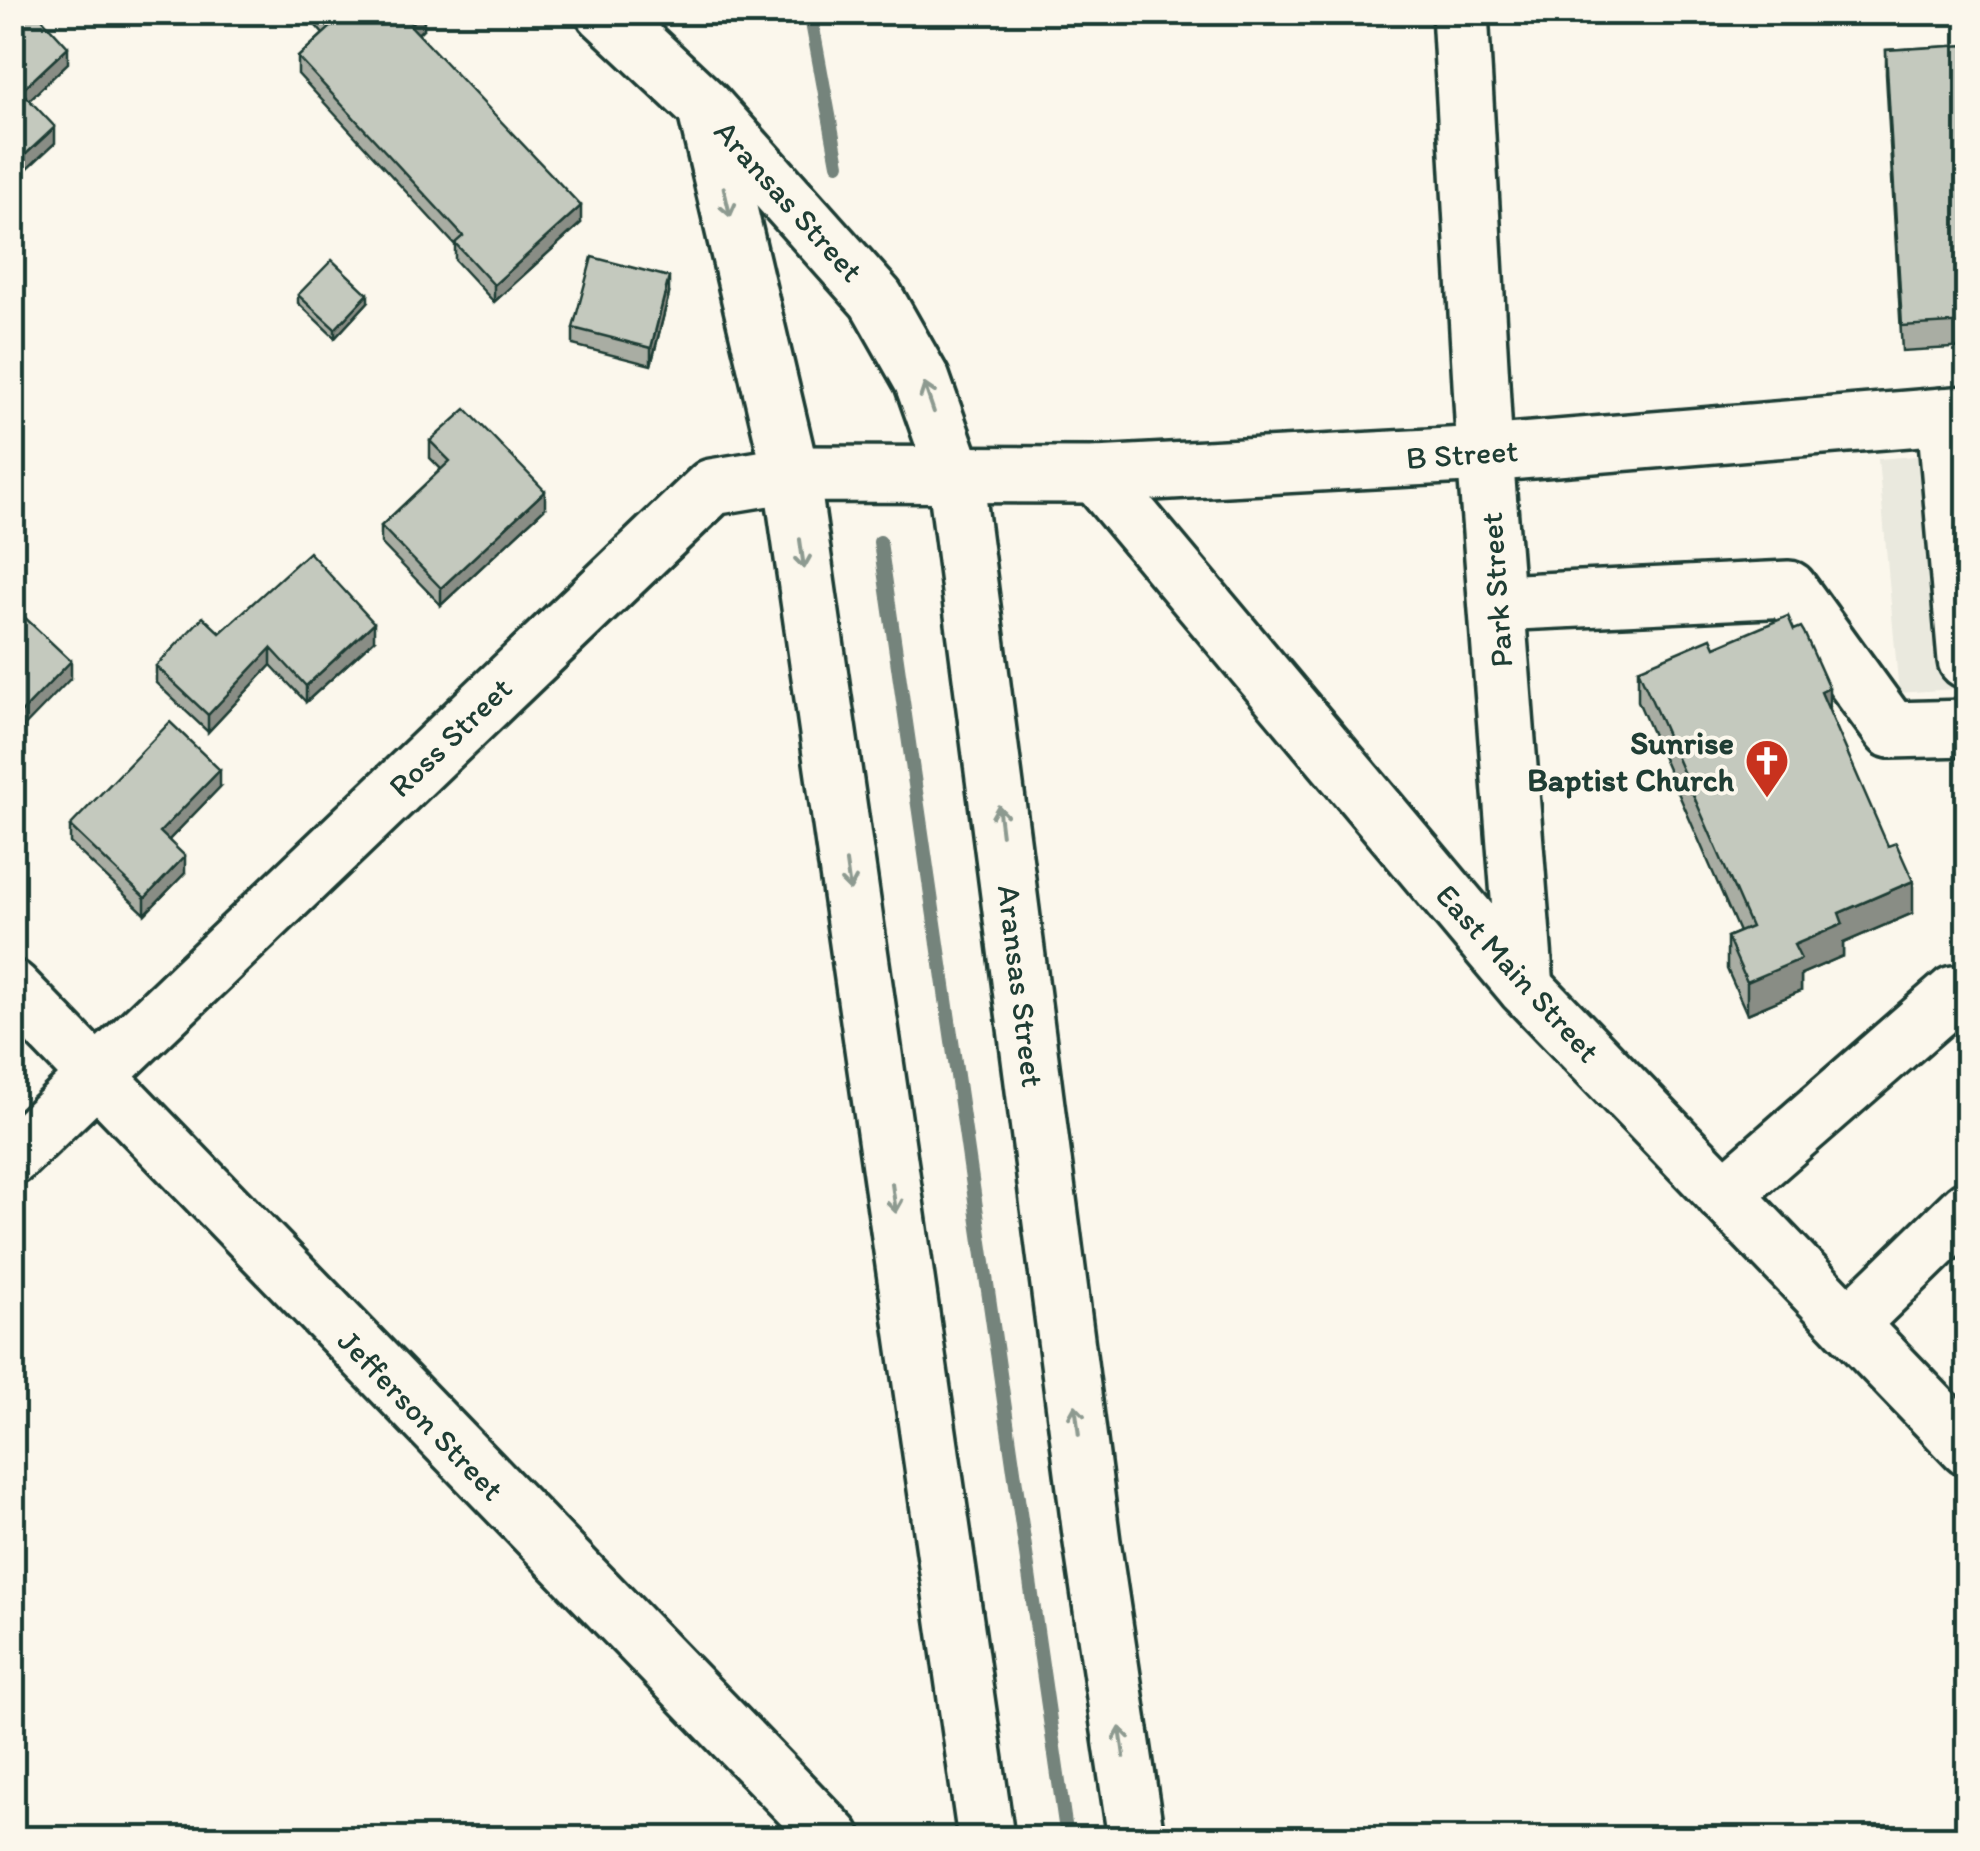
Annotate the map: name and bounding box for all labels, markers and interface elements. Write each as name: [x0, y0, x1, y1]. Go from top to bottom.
street label: Aransas Street: [707, 113, 871, 289]
one-way arrow: [719, 185, 737, 217]
one-way arrow: [918, 382, 936, 414]
street label: B Street: [1405, 431, 1519, 477]
street label: Park Street: [1472, 511, 1520, 669]
one-way arrow: [794, 538, 812, 570]
street label: Ross Street: [381, 669, 519, 805]
place label: Sunrise Baptist Church: [1527, 724, 1735, 799]
church icon: Sunrise Baptist Church: [1744, 738, 1790, 799]
one-way arrow: [990, 805, 1008, 837]
one-way arrow: [840, 859, 858, 892]
street label: East Main Street: [1428, 876, 1608, 1070]
street label: Aransas Street: [990, 883, 1052, 1089]
one-way arrow: [885, 1181, 903, 1213]
street label: Jefferson Street: [330, 1322, 512, 1508]
one-way arrow: [1067, 1405, 1086, 1437]
one-way arrow: [1112, 1726, 1131, 1759]

